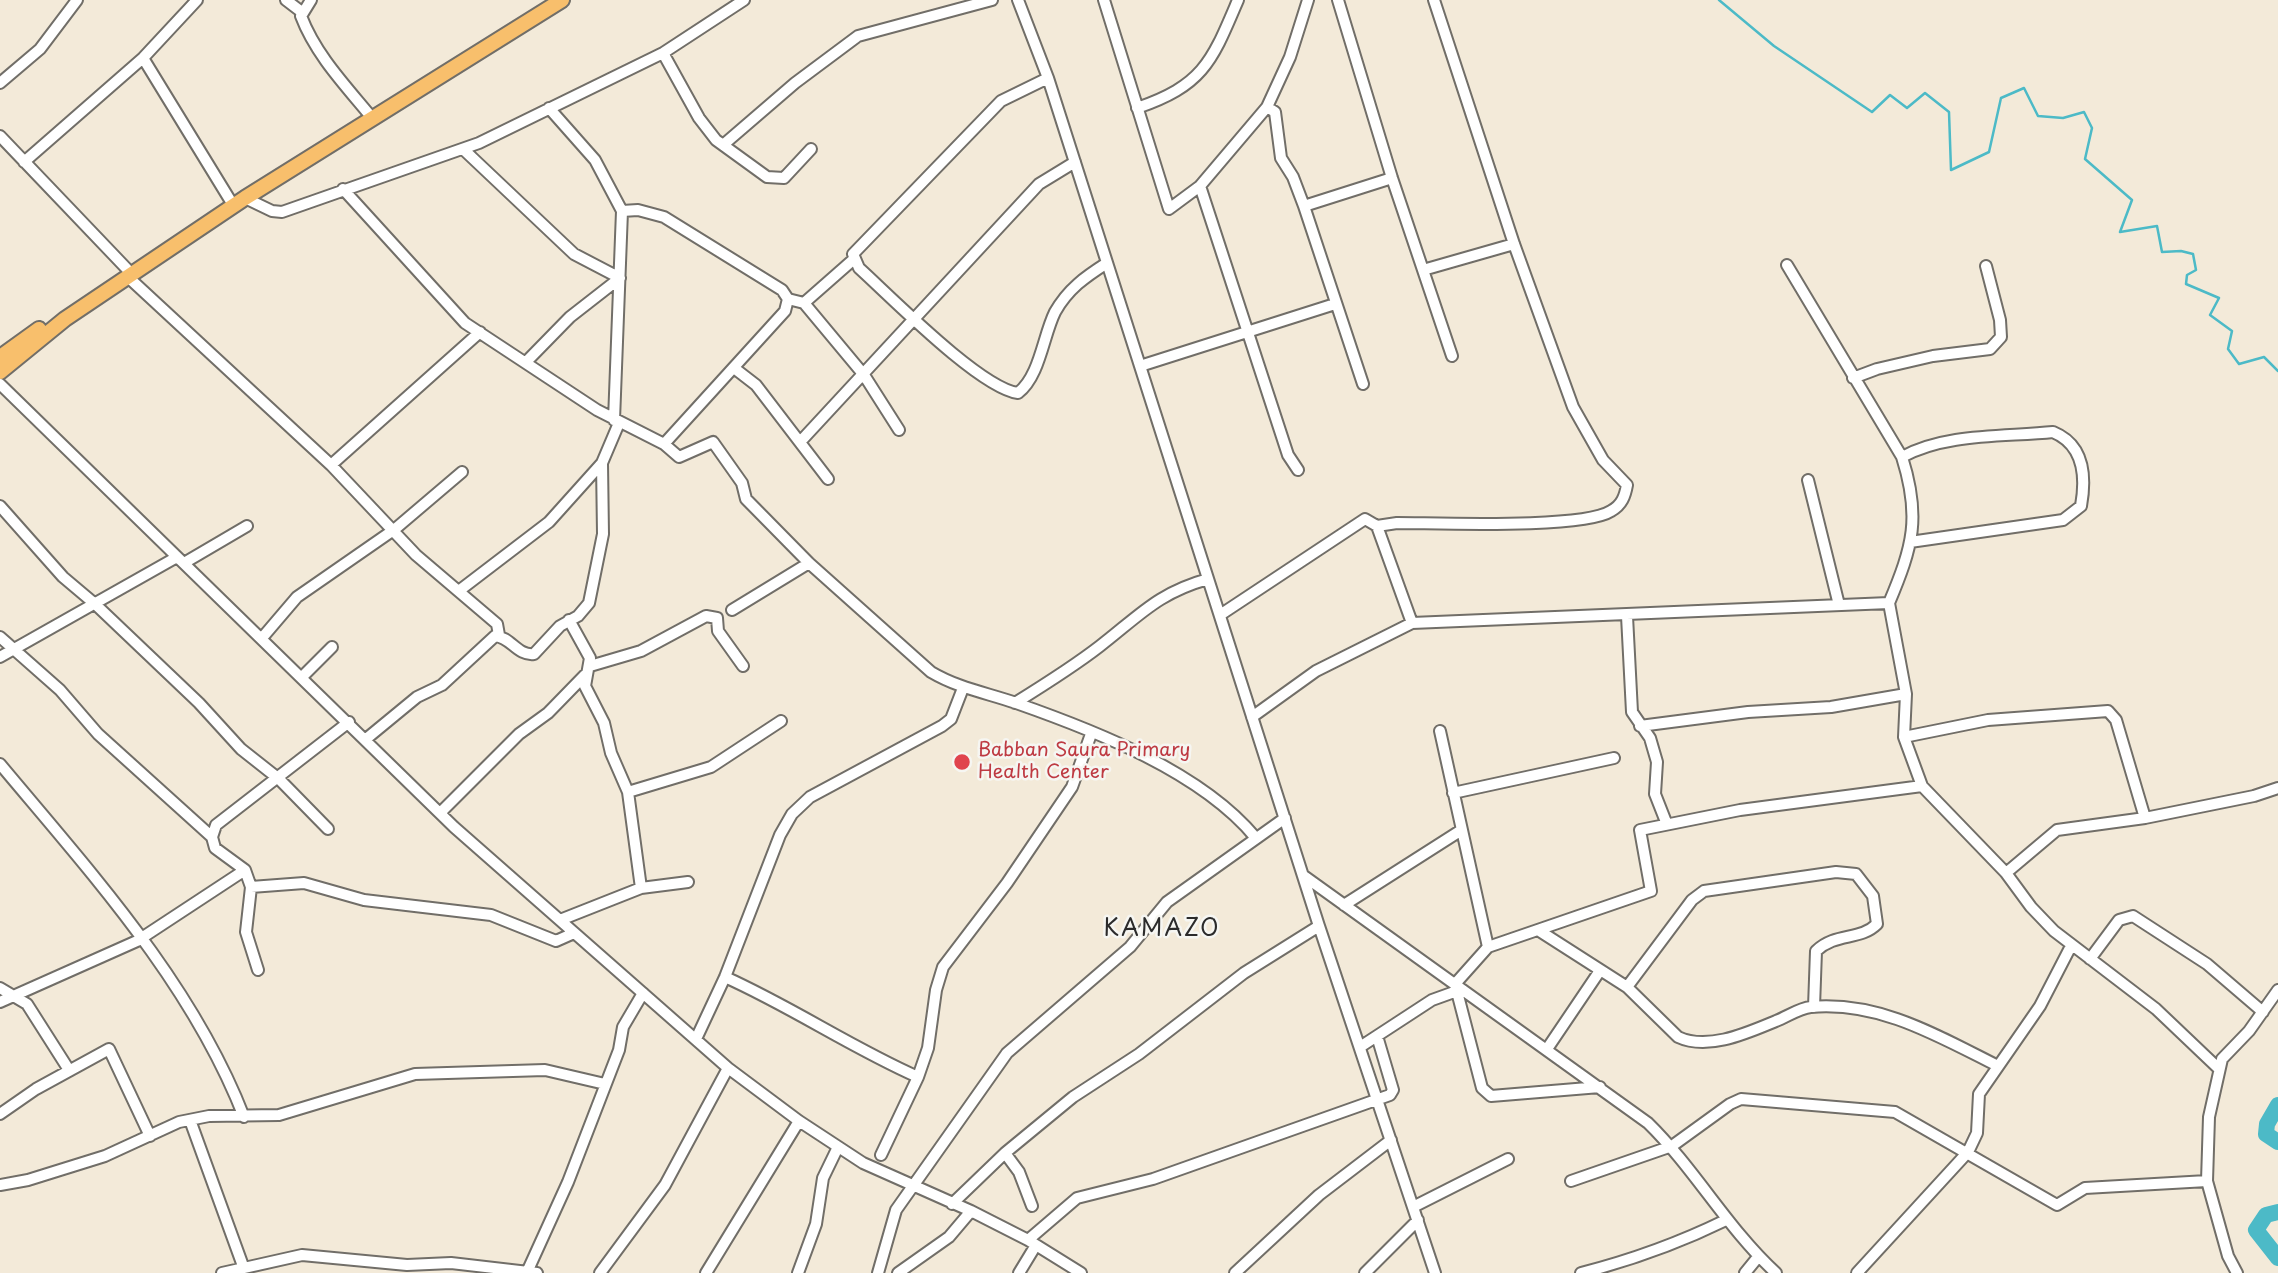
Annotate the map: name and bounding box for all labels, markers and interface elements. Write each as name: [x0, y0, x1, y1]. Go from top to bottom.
place label: Babban Saura Primary Health Center: [978, 740, 1190, 784]
marker: Babban Saura Primary Health Center: [952, 752, 972, 772]
district label: KAMAZO: [1105, 916, 1219, 944]

